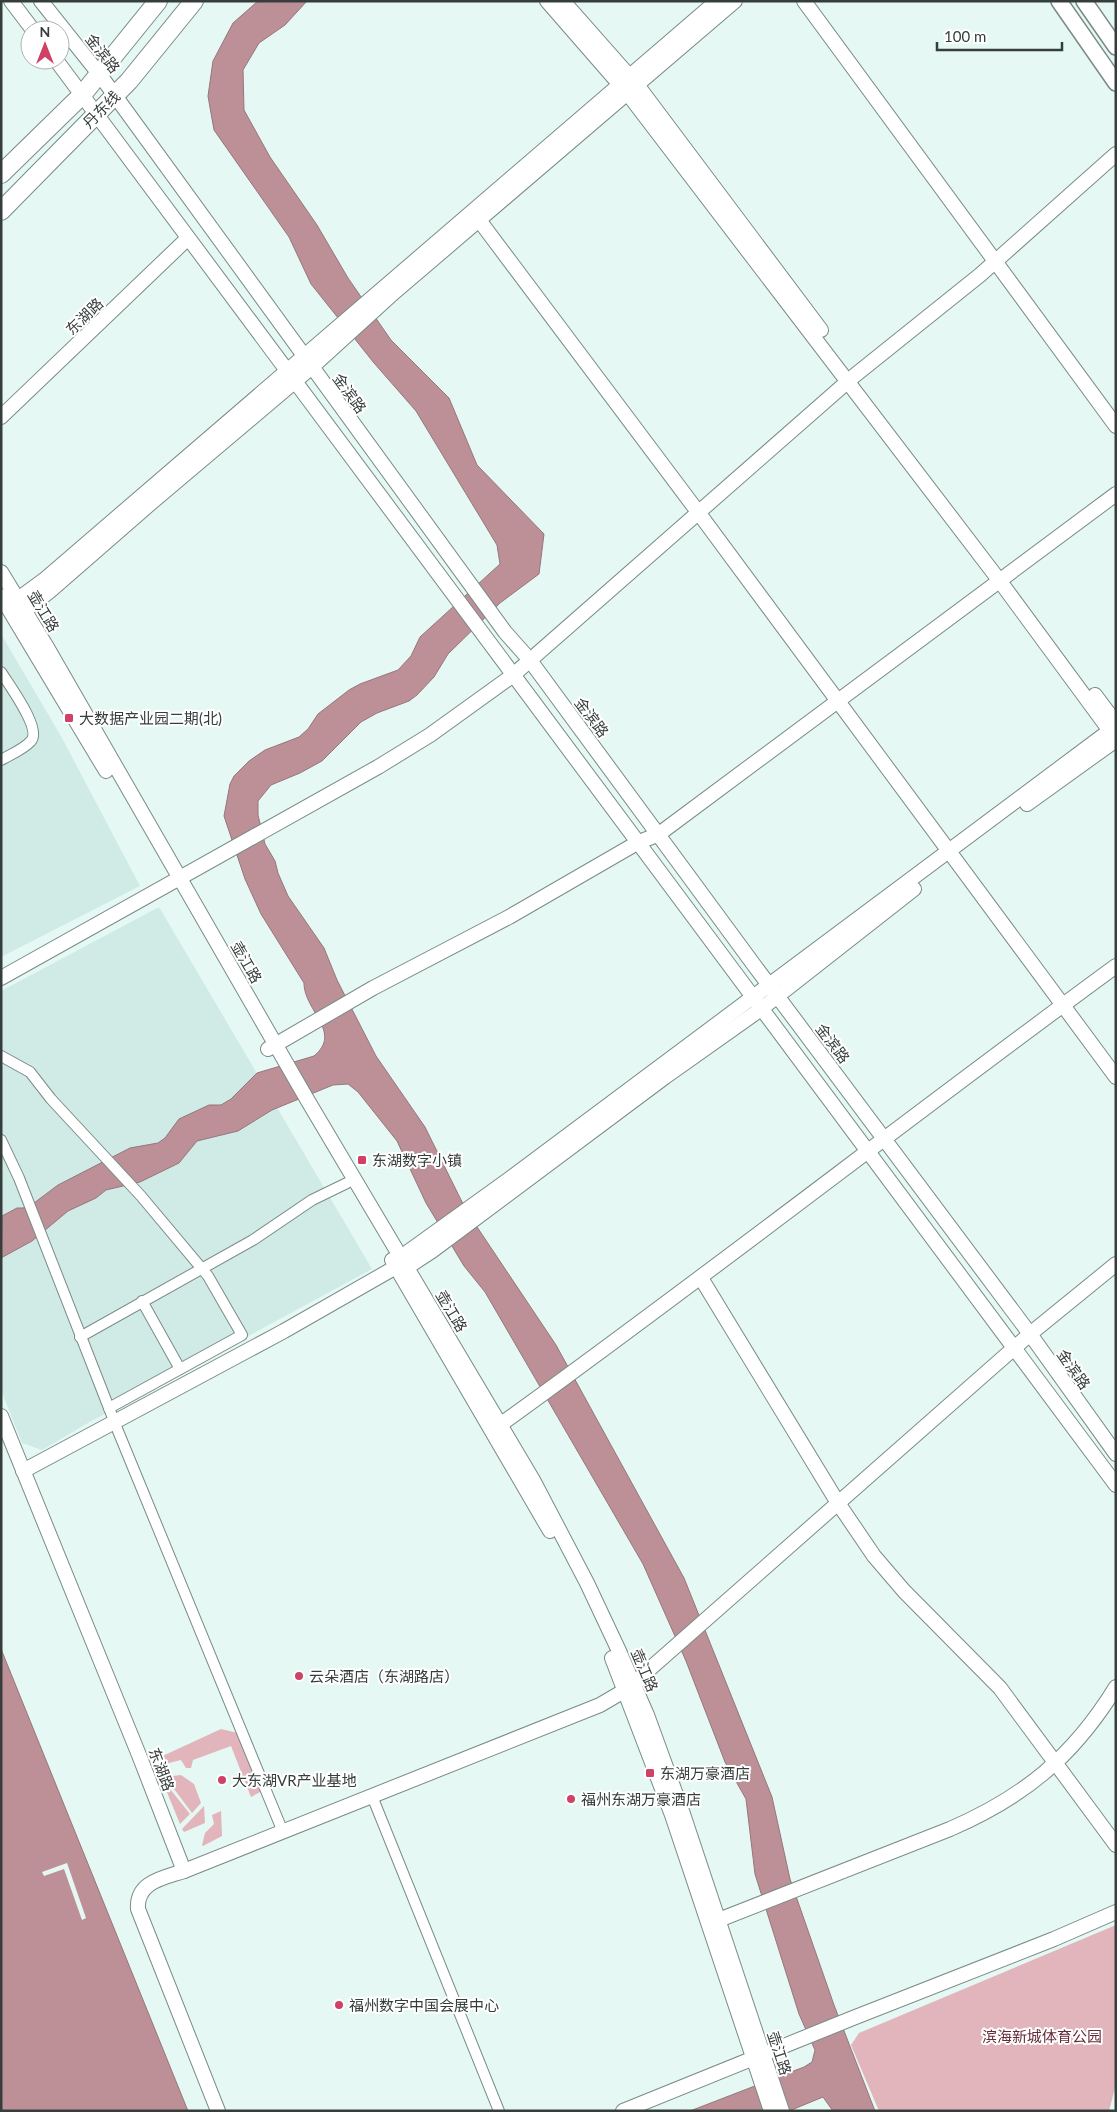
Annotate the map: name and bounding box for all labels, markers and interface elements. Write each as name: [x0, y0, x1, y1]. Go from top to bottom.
north arrow: [20, 20, 70, 70]
scale bar: [937, 20, 1062, 52]
text: N: [40, 23, 50, 40]
text: 100 m: [944, 27, 986, 45]
street label: 金滨路: [82, 30, 124, 76]
street label: 丹东线: [79, 87, 123, 131]
street label: 东湖路: [62, 294, 106, 338]
street label: 金滨路: [329, 370, 371, 416]
street label: 壶江路: [25, 587, 63, 635]
street label: 金滨路: [571, 694, 613, 740]
place label: 大数据产业园二期(北): [79, 709, 222, 727]
marker: 大数据产业园二期(北): [63, 712, 75, 724]
street label: 壶江路: [228, 938, 266, 986]
street label: 金滨路: [812, 1020, 854, 1066]
place label: 东湖数字小镇: [372, 1151, 462, 1169]
marker: 东湖数字小镇: [356, 1154, 368, 1166]
street label: 壶江路: [433, 1287, 471, 1335]
street label: 金滨路: [1054, 1345, 1094, 1393]
street label: 壶江路: [628, 1646, 662, 1694]
place label: 云朵酒店（东湖路店）: [309, 1667, 459, 1685]
marker: 云朵酒店（东湖路店）: [293, 1670, 305, 1682]
street label: 东湖路: [146, 1745, 178, 1793]
place label: 东湖万豪酒店: [660, 1764, 750, 1782]
marker: 东湖万豪酒店: [644, 1767, 656, 1779]
place label: 大东湖VR产业基地: [232, 1771, 357, 1789]
marker: 大东湖VR产业基地: [216, 1774, 228, 1786]
place label: 福州东湖万豪酒店: [581, 1790, 701, 1808]
marker: 福州东湖万豪酒店: [565, 1793, 577, 1805]
place label: 福州数字中国会展中心: [349, 1996, 499, 2014]
marker: 福州数字中国会展中心: [333, 1999, 345, 2011]
park label: 滨海新城体育公园: [982, 2027, 1102, 2045]
street label: 壶江路: [764, 2029, 796, 2077]

